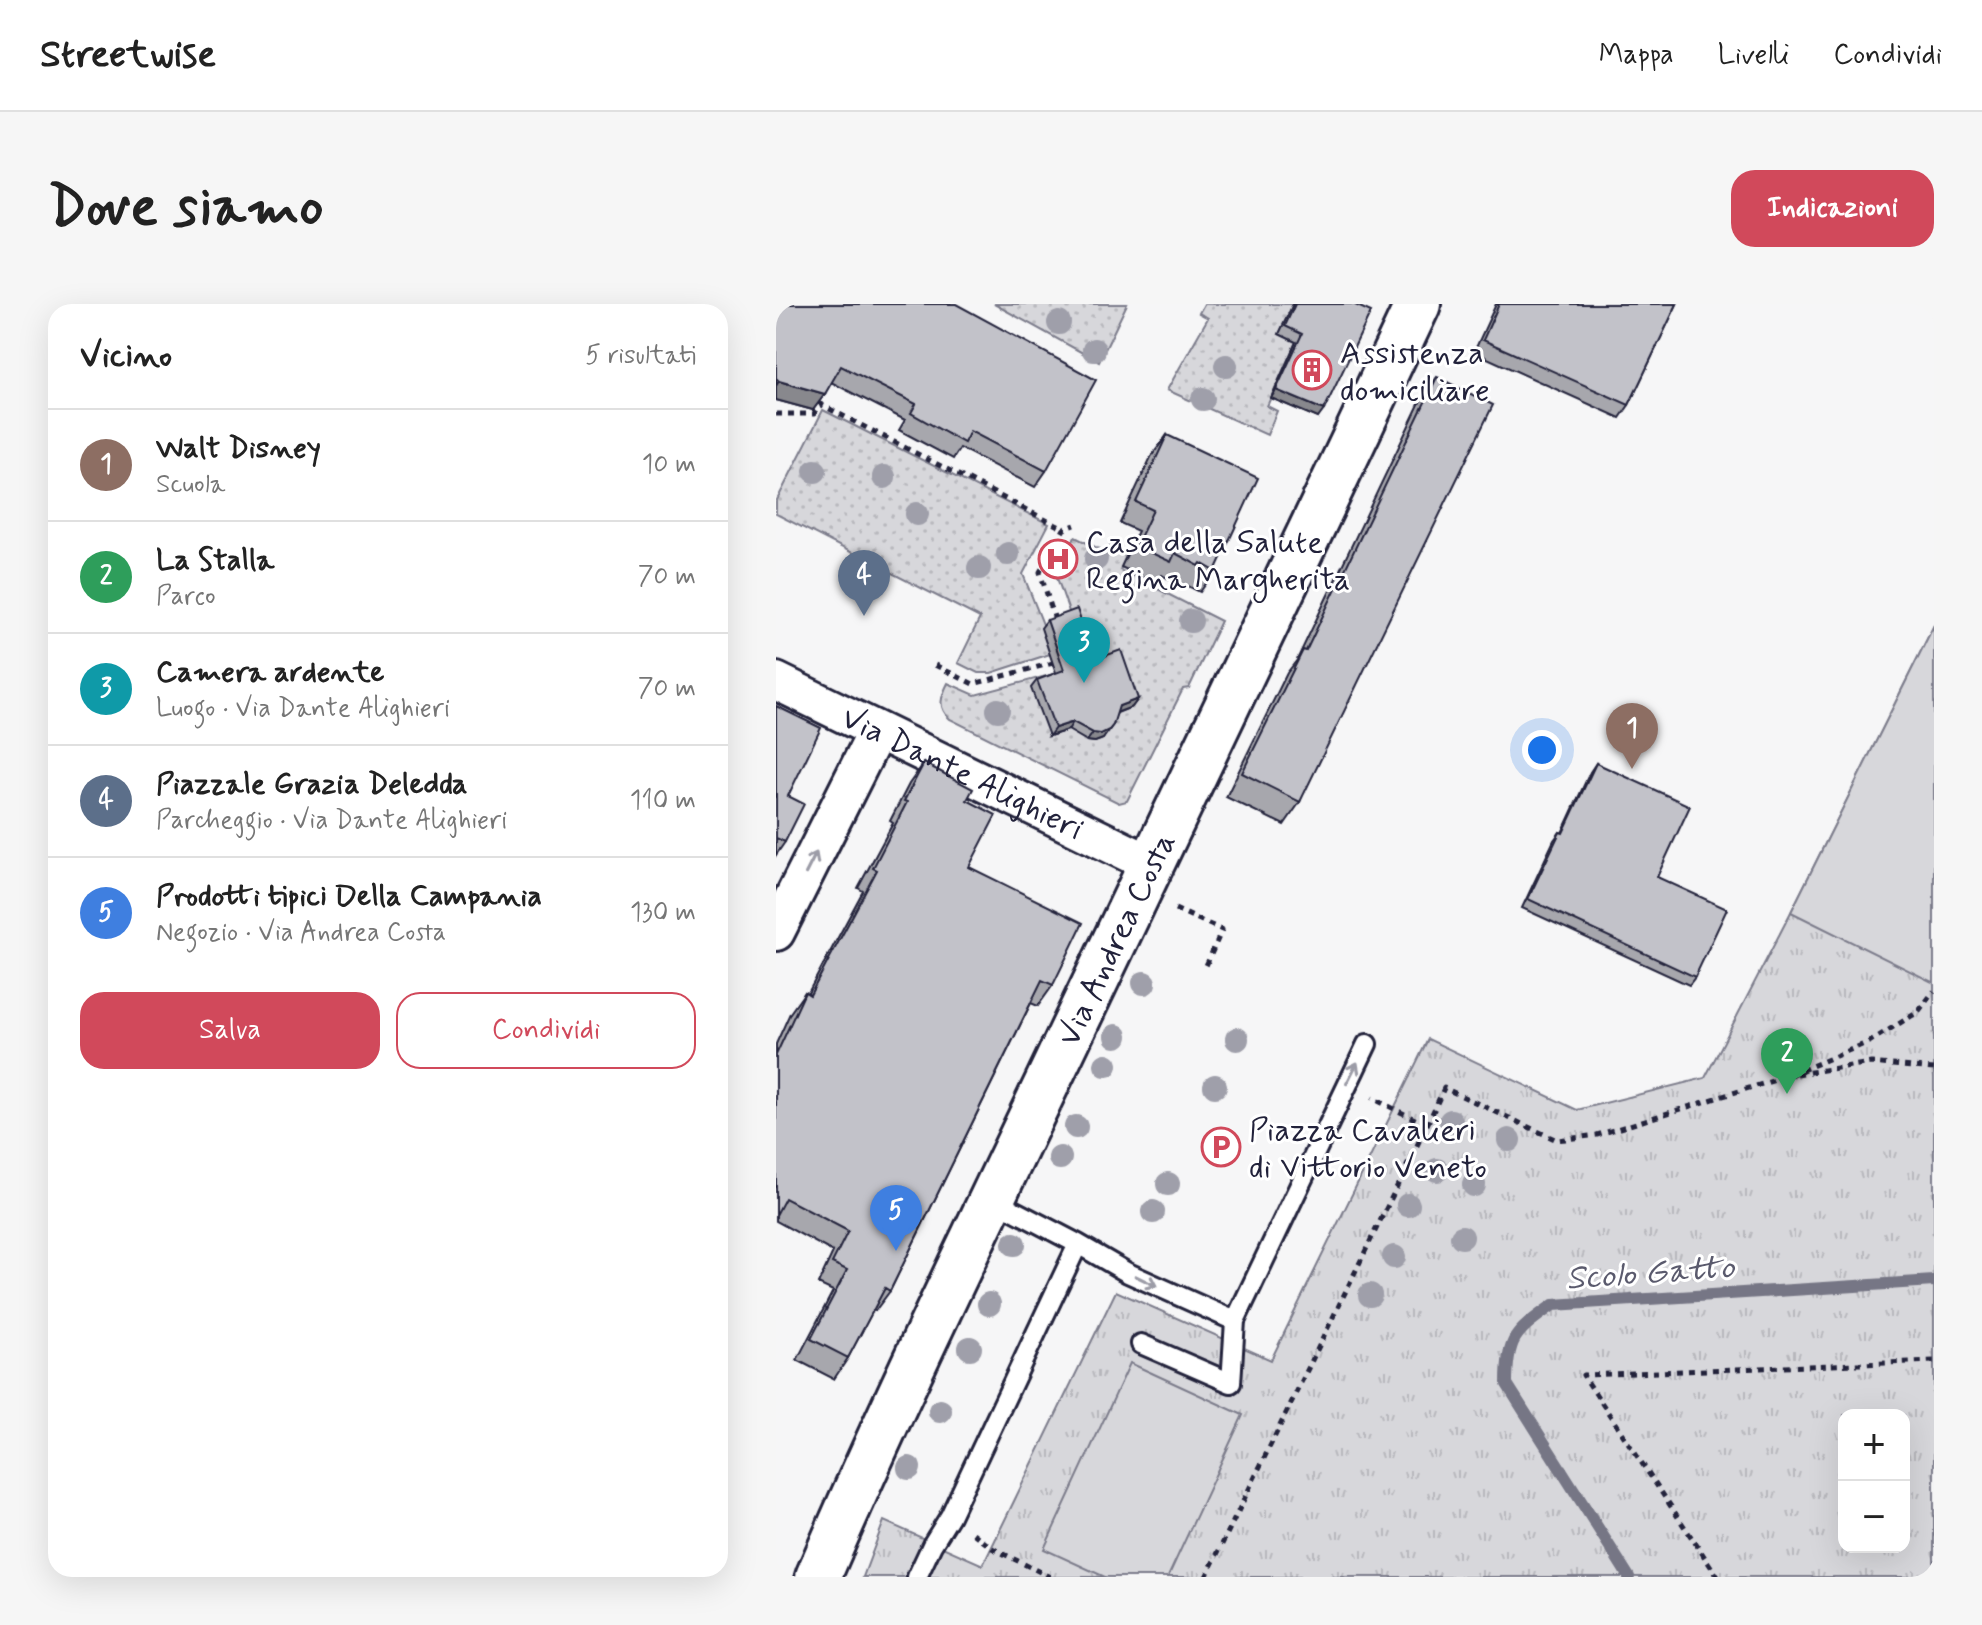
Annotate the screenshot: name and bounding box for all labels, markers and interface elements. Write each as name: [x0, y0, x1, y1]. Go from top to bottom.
text: Streetwise: [40, 31, 216, 80]
text: Mappa: [1599, 37, 1674, 74]
text: Livelli: [1718, 37, 1789, 74]
text: Condividi: [1833, 37, 1942, 74]
button: Indicazioni: [1731, 170, 1934, 247]
text: Dove siamo: [48, 172, 323, 245]
place label: Assistenza domiciliare: [1340, 333, 1490, 412]
text: Vicino: [80, 334, 172, 379]
text: 5 risultati: [585, 339, 696, 373]
building icon: Assistenza domiciliare: [1291, 349, 1333, 391]
text: Walt Disney: [156, 429, 321, 468]
text: 1: [100, 448, 112, 482]
text: 10 m: [642, 448, 696, 482]
text: Scuola: [156, 468, 225, 502]
place label: Casa della Salute Regina Margherita: [1086, 522, 1350, 604]
hospital icon: Casa della Salute Regina Margherita: [1037, 538, 1079, 580]
text: La Stalla: [156, 541, 274, 580]
pin: 4: [838, 550, 890, 616]
text: 2: [100, 560, 112, 594]
text: 70 m: [638, 560, 696, 594]
text: Parco: [156, 580, 216, 614]
pin: 3: [1058, 617, 1110, 683]
text: Camera ardente: [156, 653, 384, 692]
text: 3: [100, 672, 112, 706]
text: 70 m: [638, 672, 696, 706]
text: Luogo · Via Dante Alighieri: [156, 692, 450, 726]
street label: Via Dante Alighieri: [834, 697, 1090, 851]
pin: 1: [1606, 703, 1658, 769]
your location: [1522, 730, 1562, 770]
text: Piazzale Grazia Deledda: [156, 765, 467, 804]
text: 4: [98, 784, 114, 818]
text: 110 m: [630, 784, 696, 818]
text: Parcheggio · Via Dante Alighieri: [156, 804, 507, 838]
street label: Via Andrea Costa: [1049, 826, 1186, 1053]
one-way arrow: [804, 851, 819, 875]
text: Prodotti tipici Della Campania: [156, 877, 542, 916]
text: 5: [98, 896, 114, 930]
text: 130 m: [630, 896, 696, 930]
text: Negozio · Via Andrea Costa: [156, 916, 446, 950]
button: Salva: [80, 992, 380, 1069]
button: Condividi: [396, 992, 696, 1069]
pin: 2: [1761, 1028, 1813, 1094]
one-way arrow: [1345, 1061, 1361, 1085]
place label: Piazza Cavalieri di Vittorio Veneto: [1249, 1110, 1487, 1189]
parking icon: Piazza Cavalieri di Vittorio Veneto: [1200, 1126, 1242, 1168]
pin: 5: [870, 1185, 922, 1251]
water label: Scolo Gatto: [1564, 1245, 1737, 1302]
one-way arrow: [1134, 1274, 1158, 1289]
map controls: [1838, 1409, 1910, 1553]
button: +: [1838, 1409, 1910, 1481]
button: −: [1838, 1481, 1910, 1553]

